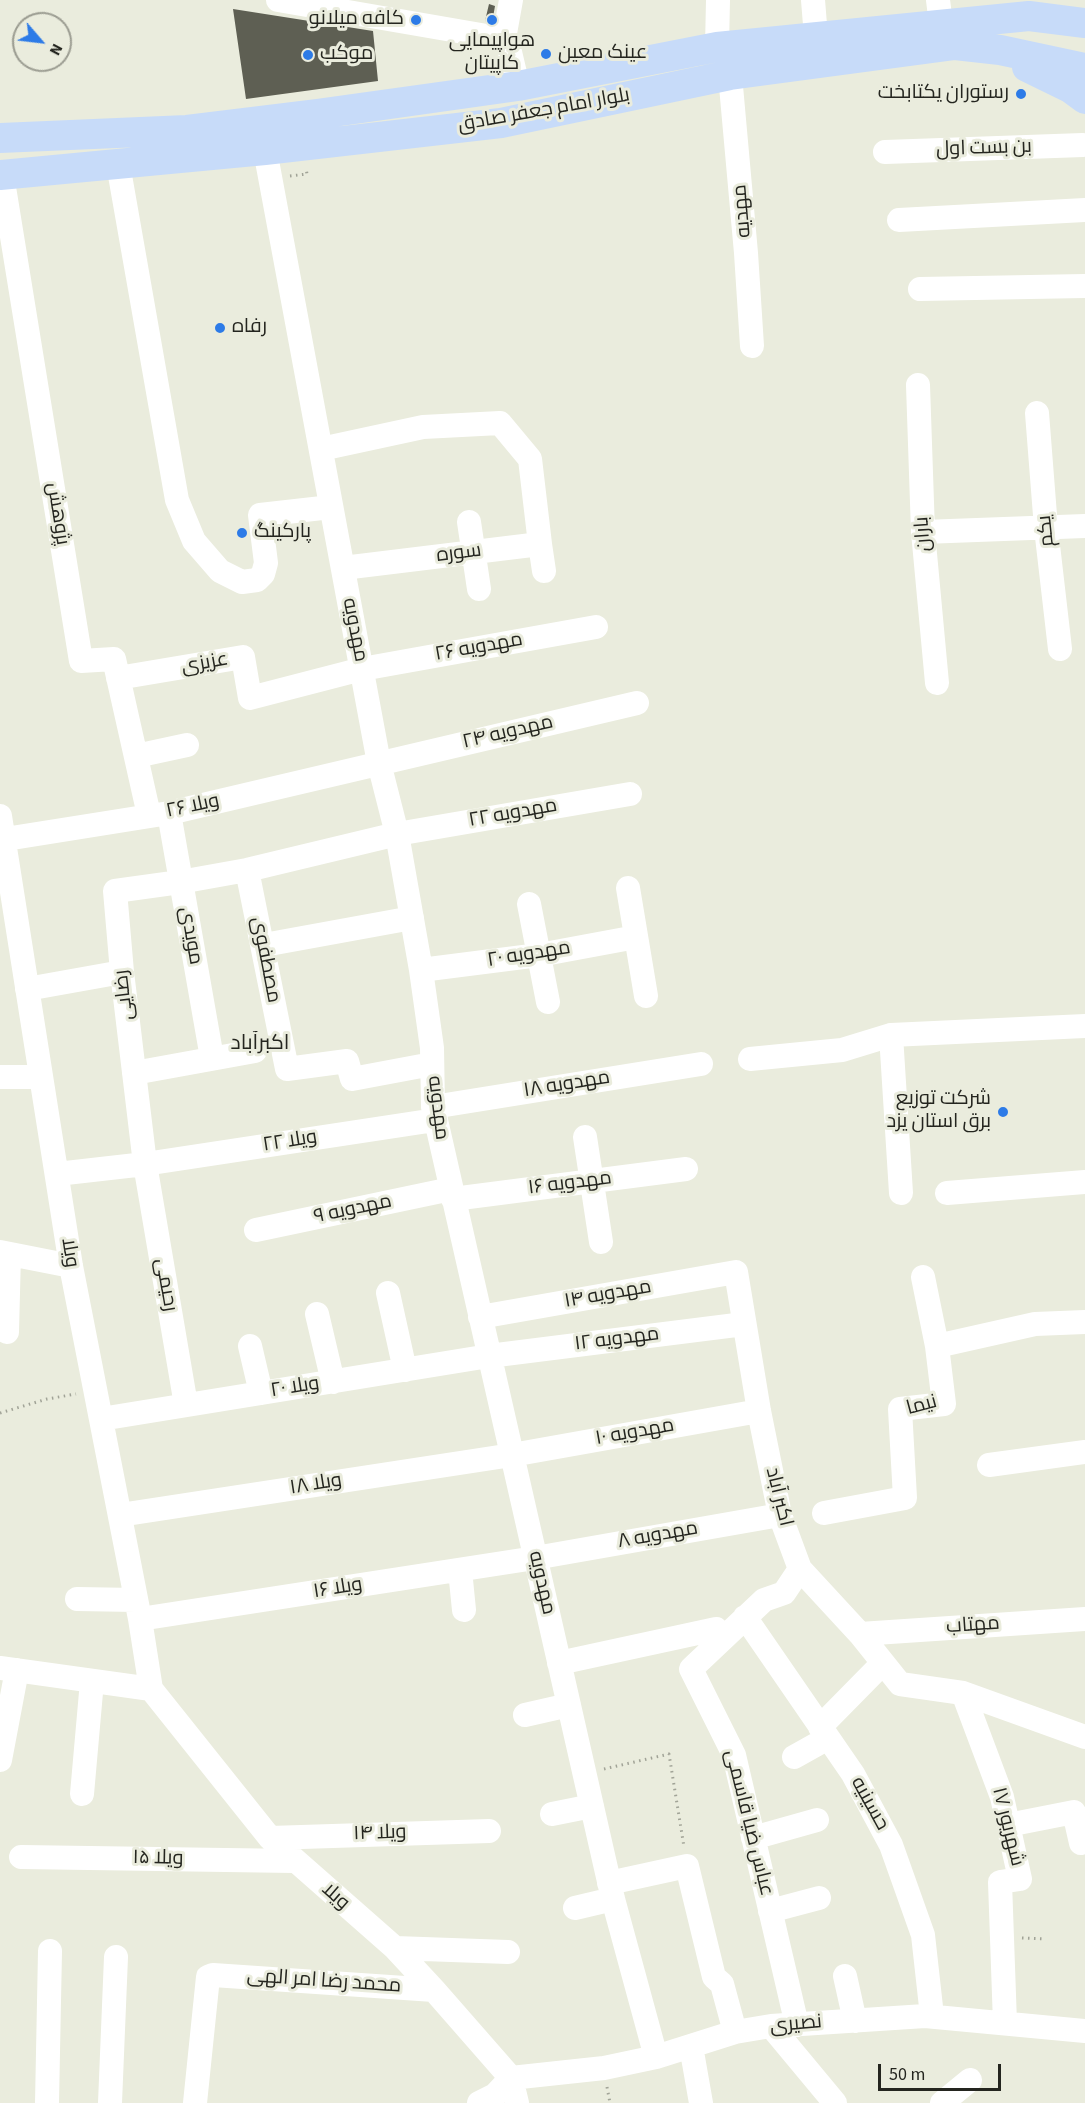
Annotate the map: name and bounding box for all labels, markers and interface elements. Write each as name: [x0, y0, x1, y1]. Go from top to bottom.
place label: کافه میلانو: [309, 8, 404, 32]
north arrow: [12, 12, 72, 72]
marker: کافه میلانو: [409, 13, 423, 27]
marker: هواپیمایی کاپیتان: [485, 13, 499, 27]
place label: هواپیمایی کاپیتان: [449, 30, 535, 77]
text: N: [44, 40, 68, 59]
place label: عینک معین: [558, 42, 647, 66]
place label: موکب: [320, 43, 373, 67]
marker: عینک معین: [539, 47, 553, 61]
marker: موکب: [301, 48, 315, 62]
place label: رستوران یکتابخت: [878, 82, 1009, 106]
street label: بلوار امام جعفر صادق: [456, 84, 632, 138]
marker: رستوران یکتابخت: [1014, 87, 1028, 101]
street label: بن بست اول: [936, 135, 1032, 163]
street label: مهديه: [729, 183, 757, 239]
place label: رفاه: [232, 316, 267, 340]
marker: رفاه: [213, 321, 227, 335]
street label: پژوهش: [40, 481, 74, 547]
street label: یکم: [1033, 514, 1061, 548]
street label: باران: [911, 516, 937, 552]
place label: پارکینگ: [254, 521, 311, 545]
marker: پارکینگ: [235, 526, 249, 540]
street label: سوره: [435, 539, 483, 569]
street label: مهدویه: [336, 596, 372, 664]
street label: مهدویه ۲۶: [433, 628, 525, 668]
street label: عزیزی: [180, 648, 230, 680]
street label: مهدویه ۲۴: [460, 711, 556, 755]
street label: ویلا ۲۶: [164, 790, 222, 824]
street label: مهدویه ۲۲: [467, 794, 559, 834]
street label: مویدی: [173, 905, 207, 967]
street label: مصطفوی: [245, 915, 285, 1005]
street label: مهدویه ۲۰: [486, 937, 572, 973]
street label: رضایی: [110, 968, 140, 1022]
district label: اکبرآباد: [231, 1031, 289, 1057]
street label: مهدویه ۱۸: [522, 1066, 612, 1104]
street label: مهدویه: [421, 1075, 453, 1141]
place label: شرکت توزیع برق استان یزد: [886, 1088, 991, 1135]
marker: شرکت توزیع برق استان یزد: [996, 1105, 1010, 1119]
street label: ویلا ۲۲: [261, 1126, 319, 1158]
street label: مهدویه ۱۶: [527, 1167, 613, 1201]
street label: مهدویه ۹: [312, 1190, 394, 1230]
street label: ویلا: [55, 1236, 83, 1270]
street label: رحیمی: [149, 1257, 181, 1313]
street label: مهدویه ۱۴: [563, 1276, 653, 1314]
street label: مهدویه ۱۲: [573, 1323, 661, 1357]
street label: ویلا ۲۰: [269, 1372, 321, 1404]
street label: نیما: [904, 1390, 940, 1422]
street label: مهدویه ۱۰: [594, 1414, 676, 1452]
street label: اکبر آباد: [759, 1465, 797, 1529]
street label: ویلا ۱۸: [288, 1469, 344, 1501]
street label: مهدویه ۸: [616, 1517, 700, 1555]
street label: مهدویه: [522, 1549, 560, 1617]
street label: ویلا ۱۶: [312, 1573, 364, 1605]
street label: مهتاب: [945, 1612, 1001, 1640]
street label: عباس ضیا قاسمی: [718, 1747, 778, 1899]
street label: حسینیه: [845, 1773, 893, 1835]
street label: ۱۷ شهریور: [986, 1785, 1028, 1869]
street label: ویلا ۱۴: [353, 1821, 407, 1847]
street label: ویلا ۱۵: [132, 1847, 184, 1871]
street label: ویلا: [316, 1878, 354, 1916]
street label: محمد رضا امر الهی: [246, 1965, 402, 1999]
street label: نصیری: [769, 2011, 823, 2039]
scale bar: [881, 2052, 1004, 2090]
text: 50 m: [889, 2062, 925, 2087]

